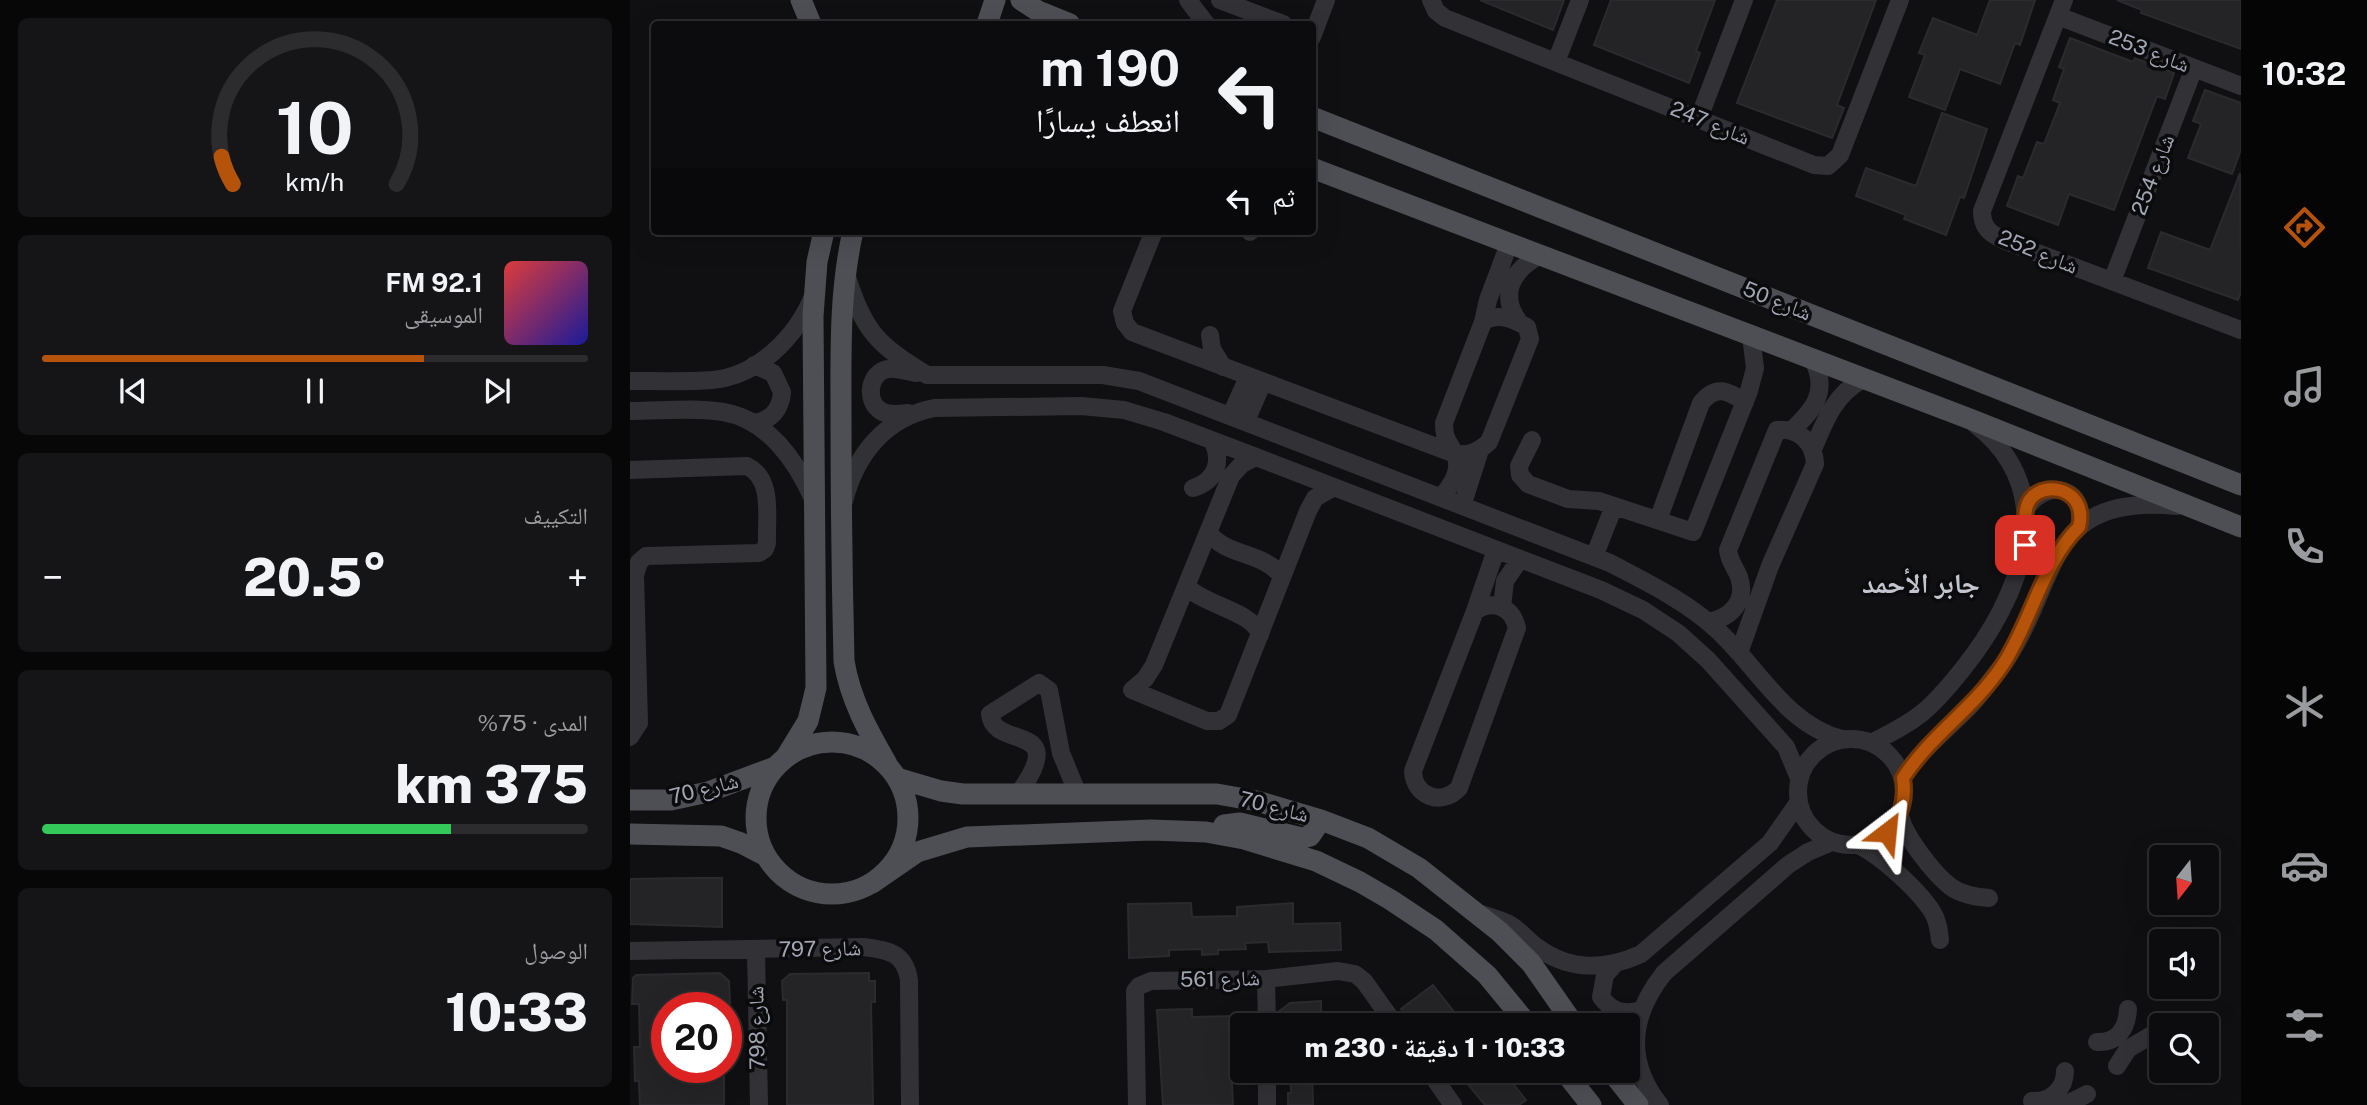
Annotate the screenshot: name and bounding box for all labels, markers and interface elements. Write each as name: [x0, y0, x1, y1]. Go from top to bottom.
street label: شارع 253: [2105, 24, 2193, 78]
text: 190 m: [1040, 39, 1180, 97]
icon: left: [1204, 49, 1295, 140]
text: 10:32: [2262, 55, 2346, 92]
text: 10: [276, 85, 354, 170]
street label: شارع 247: [1666, 95, 1754, 151]
text: انعطف يسارًا: [1036, 102, 1180, 139]
street label: شارع 254: [2126, 131, 2180, 219]
text: km/h: [286, 167, 344, 197]
icon: left: [1220, 182, 1258, 220]
text: ثم: [1272, 182, 1295, 213]
icon: directions: [2280, 203, 2329, 252]
street label: شارع 252: [1994, 224, 2082, 280]
text: 92.1 FM: [386, 267, 483, 298]
street label: شارع 50: [1739, 276, 1815, 326]
text: الموسيقى: [404, 301, 483, 328]
icon: music: [2280, 362, 2329, 411]
icon: previous: [114, 372, 152, 410]
icon: pause: [296, 372, 334, 410]
icon: next: [478, 372, 516, 410]
text: التكييف: [523, 502, 588, 529]
pin: [1995, 515, 2055, 575]
icon: phone: [2280, 522, 2329, 571]
icon: arrive: [2006, 526, 2044, 564]
text: 20.5°: [243, 547, 387, 608]
text: −: [42, 555, 63, 600]
text: +: [567, 555, 588, 600]
district label: جابر الأحمد: [1862, 566, 1980, 600]
icon: climate: [2280, 682, 2329, 731]
text: المدى · 75%: [477, 709, 588, 736]
text: 375 km: [395, 754, 588, 815]
street label: شارع 70: [667, 768, 741, 810]
street label: شارع 70: [1237, 786, 1311, 828]
position arrow: [1850, 795, 1924, 869]
icon: car: [2280, 841, 2329, 890]
north arrow: [2149, 845, 2219, 915]
map controls: [2149, 845, 2219, 1083]
button: sound: [2149, 929, 2219, 999]
street label: شارع 797: [778, 935, 862, 963]
text: الوصول: [524, 937, 588, 964]
street label: شارع 561: [1180, 965, 1260, 993]
text: 10:33: [445, 982, 588, 1043]
street label: شارع 798: [743, 986, 771, 1070]
speed limit sign: 20: [651, 992, 742, 1083]
icon: filters: [2280, 1001, 2329, 1050]
button: search: [2149, 1013, 2219, 1083]
text: 10:33 · 1 دقيقة · 230 m: [1305, 1032, 1565, 1063]

